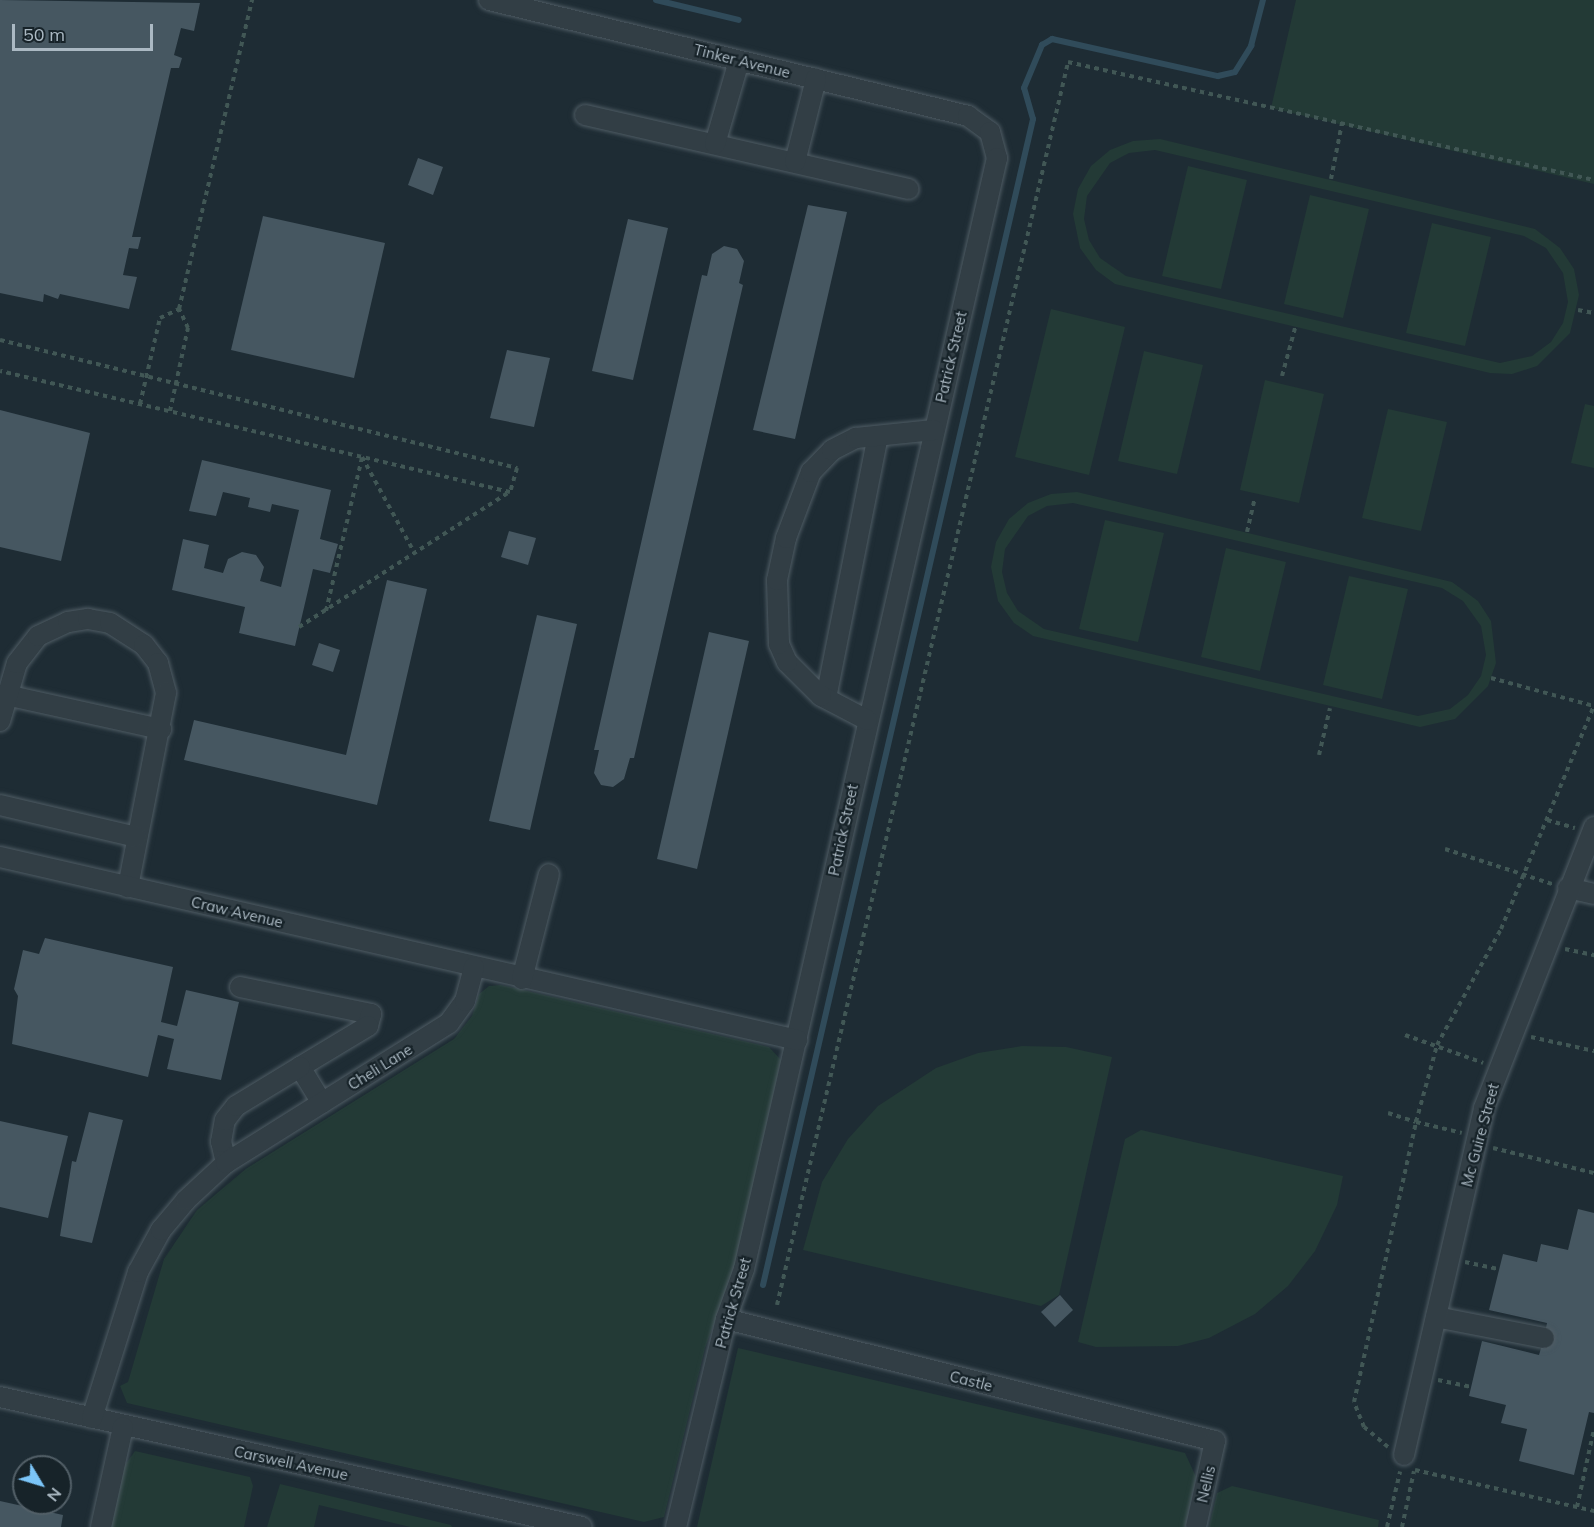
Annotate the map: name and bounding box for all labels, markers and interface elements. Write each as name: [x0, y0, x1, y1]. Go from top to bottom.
scale bar: [15, 12, 156, 50]
text: 50 m: [23, 23, 65, 46]
street label: Tinker Avenue: [692, 40, 792, 82]
street label: Patrick Street: [932, 310, 970, 404]
street label: Patrick Street: [825, 783, 861, 877]
street label: Craw Avenue: [189, 893, 285, 931]
street label: Cheli Lane: [345, 1040, 415, 1094]
street label: Mc Guire Street: [1458, 1081, 1502, 1189]
street label: Patrick Street: [712, 1256, 754, 1350]
street label: Castle: [948, 1367, 994, 1395]
street label: Carswell Avenue: [232, 1442, 350, 1484]
north arrow: [12, 1455, 72, 1515]
street label: Nellis: [1193, 1464, 1219, 1504]
text: N: [43, 1484, 66, 1506]

